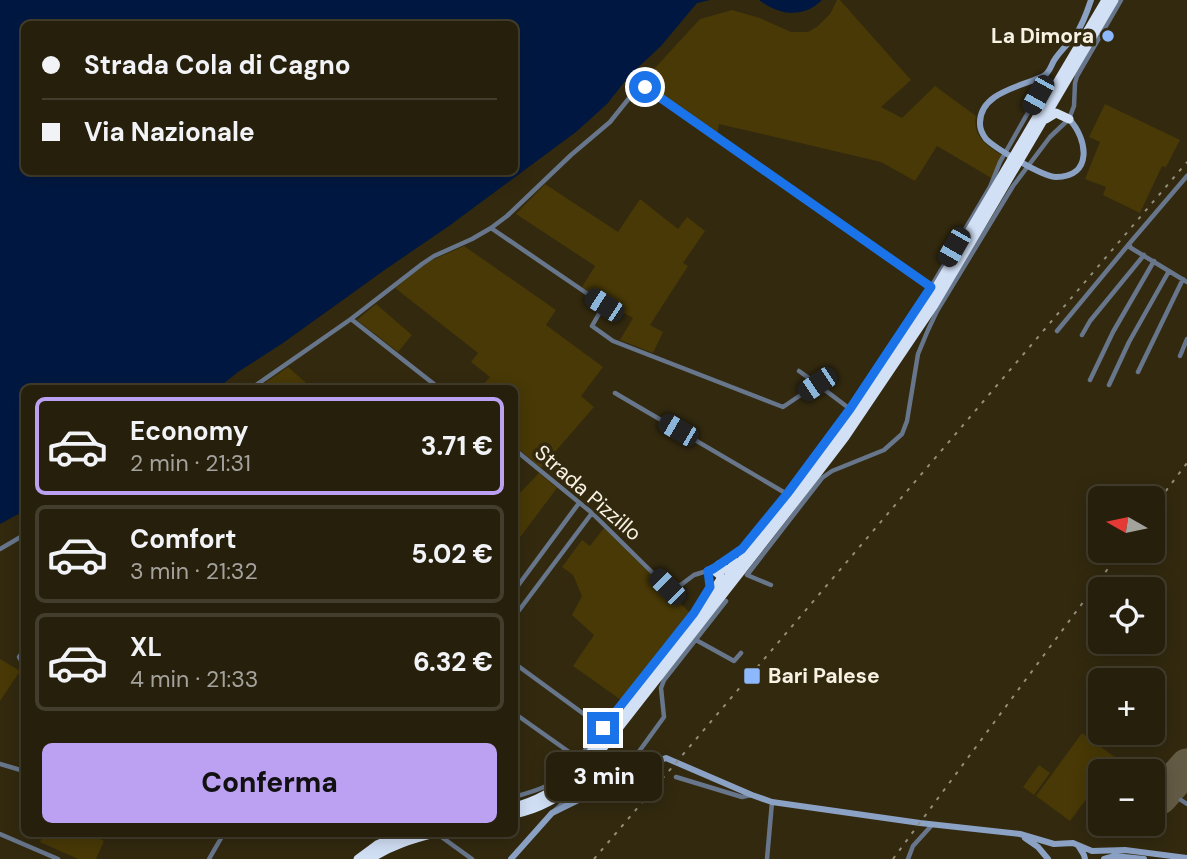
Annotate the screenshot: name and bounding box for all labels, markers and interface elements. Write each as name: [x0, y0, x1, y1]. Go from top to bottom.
place label: La Dimora: [991, 22, 1094, 50]
marker: La Dimora: [1100, 28, 1116, 44]
text: Strada Cola di Cagno: [84, 48, 351, 82]
route start: [629, 71, 661, 103]
car: [1019, 72, 1058, 118]
text: Via Nazionale: [84, 115, 255, 149]
car: [935, 224, 974, 270]
car: [581, 285, 628, 325]
car: [794, 364, 841, 404]
car: [655, 410, 702, 450]
text: Economy: [130, 414, 248, 448]
icon: car: [46, 415, 109, 478]
text: 3.71 €: [421, 429, 493, 463]
street label: Strada Pizzillo: [529, 439, 647, 547]
text: 2 min · 21:31: [130, 448, 251, 478]
north arrow: [1088, 486, 1166, 564]
map controls: [1088, 486, 1165, 836]
text: Comfort: [130, 522, 236, 556]
icon: car: [46, 523, 109, 586]
text: 5.02 €: [411, 537, 493, 571]
text: 3 min · 21:32: [130, 556, 258, 586]
car: [645, 565, 690, 609]
button: locate: [1088, 577, 1165, 654]
text: XL: [130, 630, 162, 664]
icon: car: [46, 631, 109, 694]
text: 6.32 €: [413, 645, 493, 679]
place label: Bari Palese: [768, 662, 880, 690]
text: 4 min · 21:33: [130, 664, 258, 694]
marker: Bari Palese: [742, 666, 762, 686]
button: +: [1088, 668, 1165, 745]
route end: [587, 712, 619, 744]
button: Conferma: [42, 743, 497, 823]
callout: 3 min: [545, 752, 661, 802]
button: −: [1088, 759, 1165, 836]
text: 3 min: [573, 761, 635, 791]

